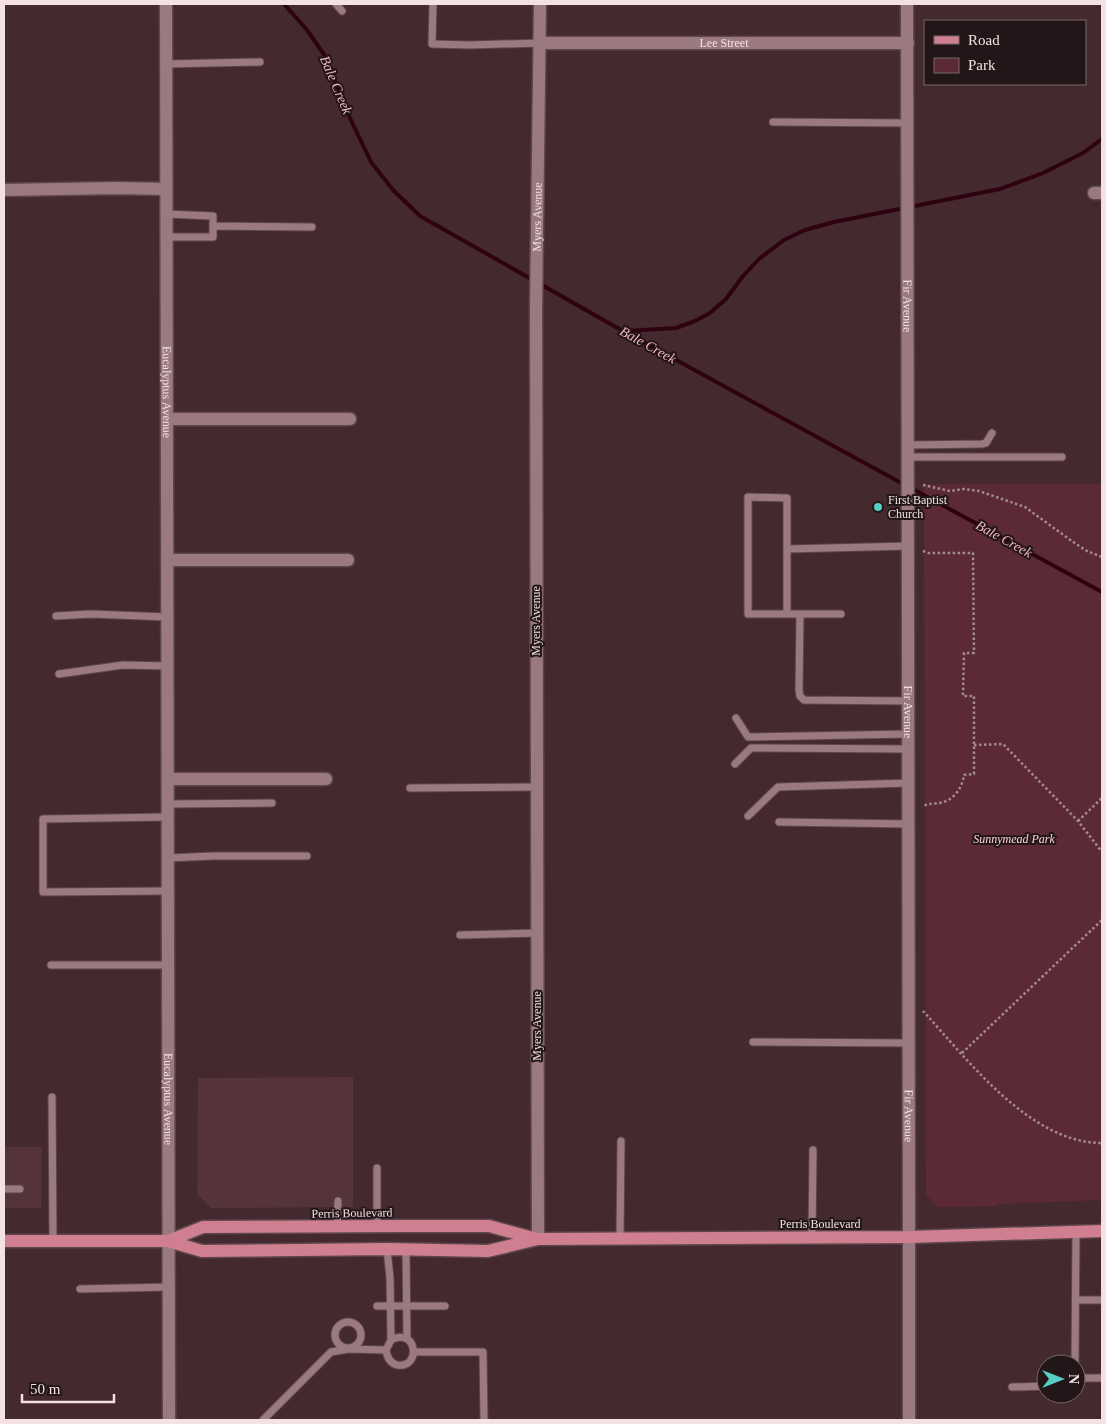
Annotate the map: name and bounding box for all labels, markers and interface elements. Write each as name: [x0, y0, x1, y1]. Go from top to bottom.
legend: [924, 20, 1086, 85]
text: Road: [968, 32, 1000, 48]
street label: Lee Street: [699, 36, 749, 50]
water label: Bale Creek: [317, 53, 355, 117]
text: Park: [968, 57, 996, 73]
street label: Myers Avenue: [530, 182, 545, 252]
street label: Fir Avenue: [900, 280, 915, 332]
water label: Bale Creek: [617, 323, 679, 367]
street label: Eucalyptus Avenue: [160, 346, 174, 438]
place label: First Baptist Church: [888, 493, 948, 521]
marker: First Baptist Church: [872, 501, 884, 513]
water label: Bale Creek: [973, 517, 1035, 561]
street label: Myers Avenue: [529, 586, 543, 656]
street label: Fir Avenue: [901, 686, 915, 738]
park label: Sunnymead Park: [973, 832, 1055, 846]
street label: Myers Avenue: [530, 991, 544, 1061]
street label: Eucalyptus Avenue: [161, 1053, 175, 1145]
street label: Fir Avenue: [902, 1090, 916, 1142]
street label: Perris Boulevard: [311, 1205, 393, 1221]
street label: Perris Boulevard: [780, 1217, 860, 1231]
north arrow: [1036, 1354, 1086, 1404]
scale bar: [22, 1372, 115, 1404]
text: N: [1066, 1374, 1081, 1384]
text: 50 m: [30, 1381, 61, 1397]

